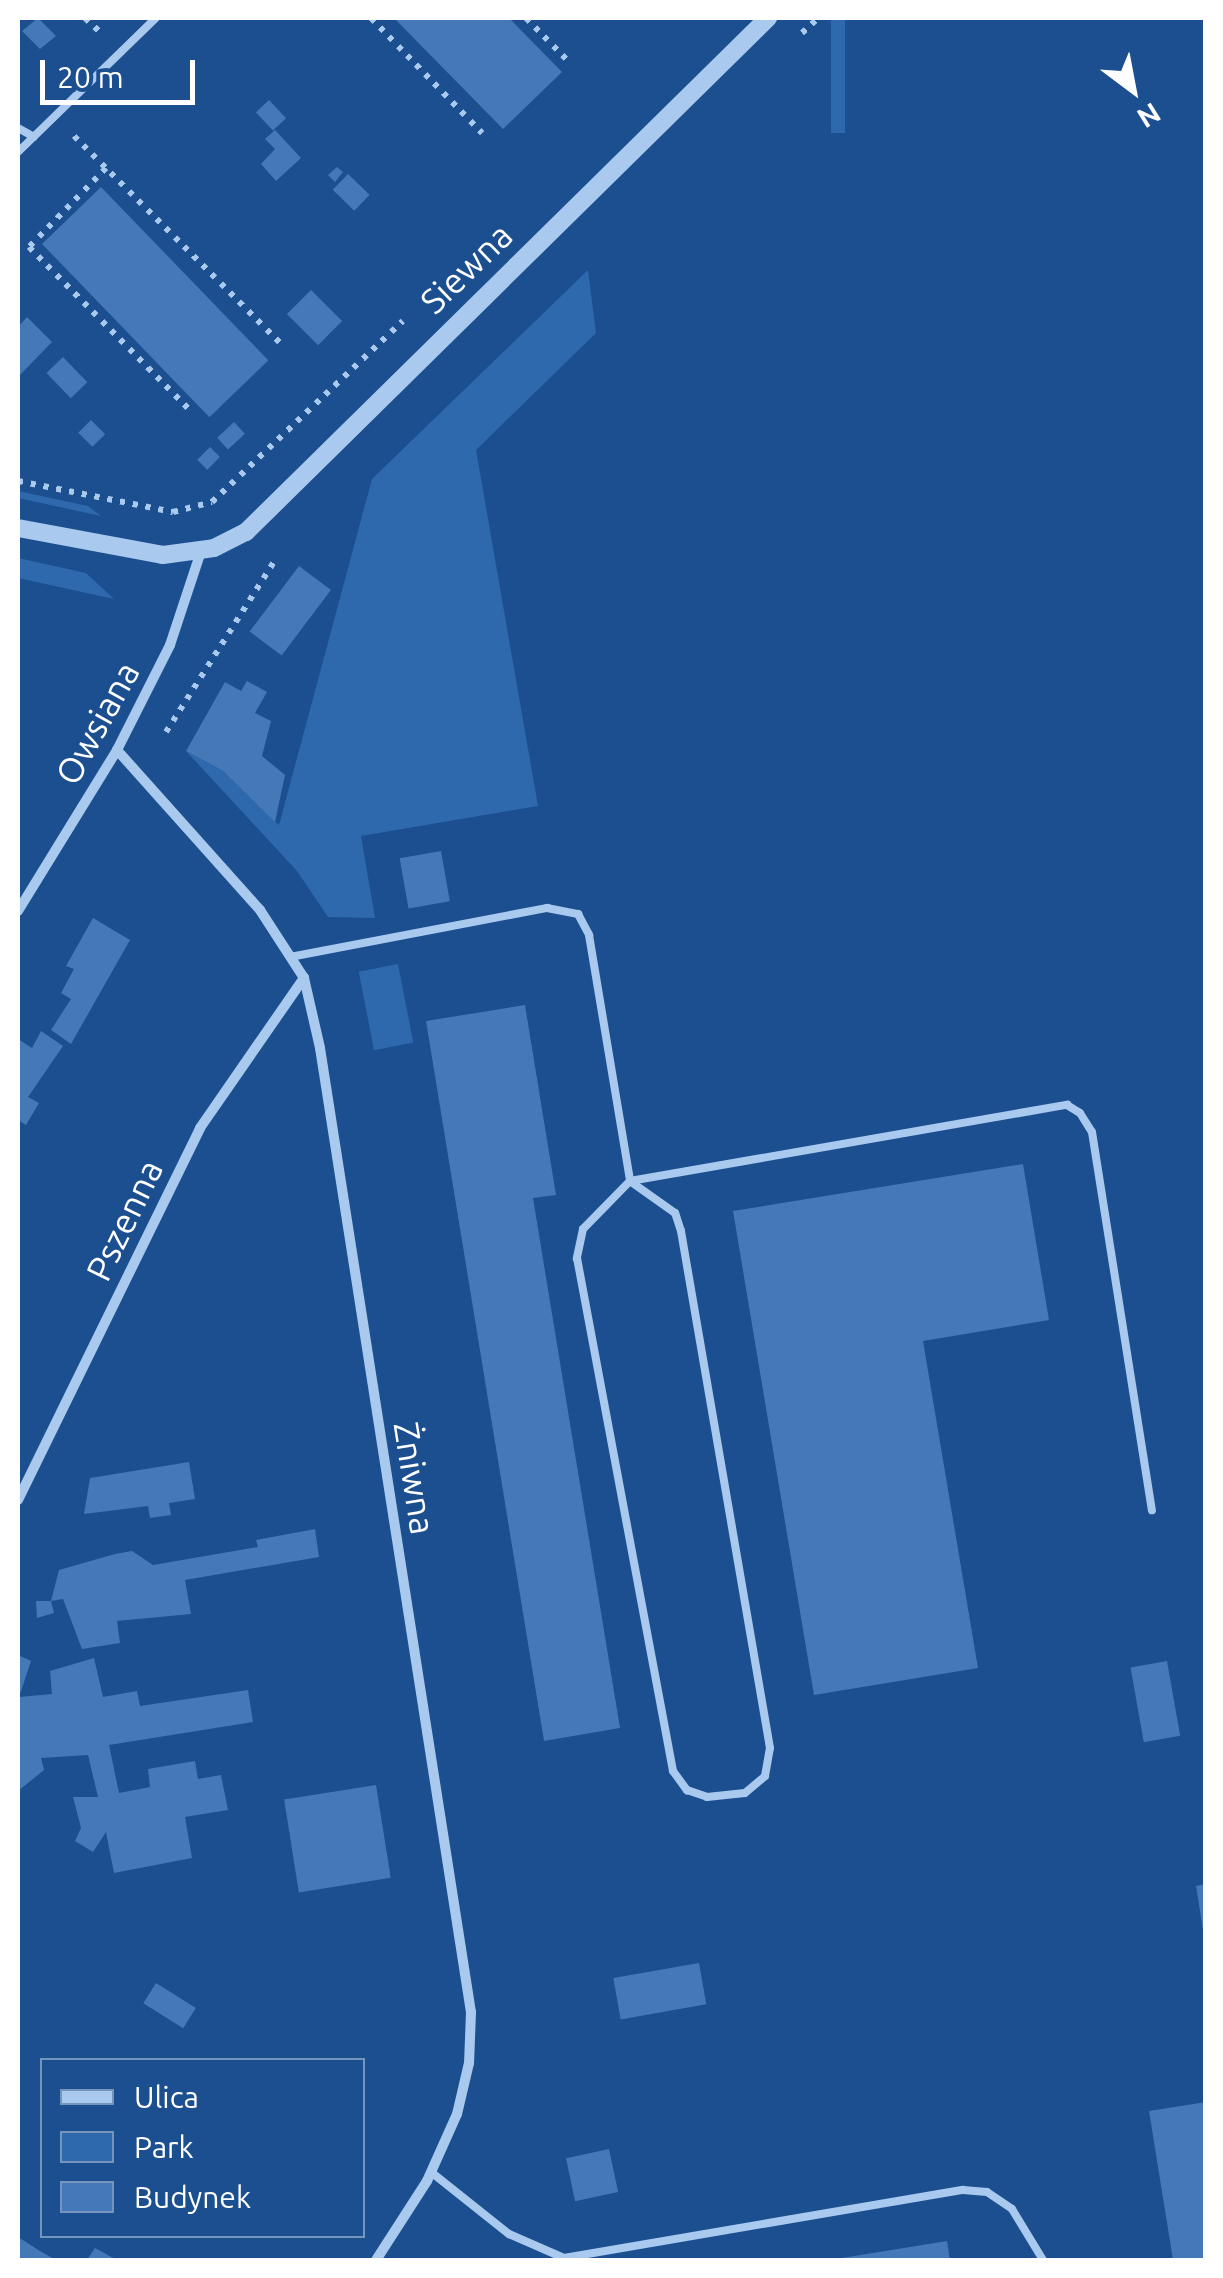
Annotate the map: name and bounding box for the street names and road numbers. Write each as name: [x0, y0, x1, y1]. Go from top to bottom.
street label: Siewna: [411, 214, 521, 322]
street label: Owsiana: [46, 654, 148, 792]
street label: Pszenna: [77, 1153, 171, 1287]
street label: Żniwna: [385, 1419, 445, 1537]

